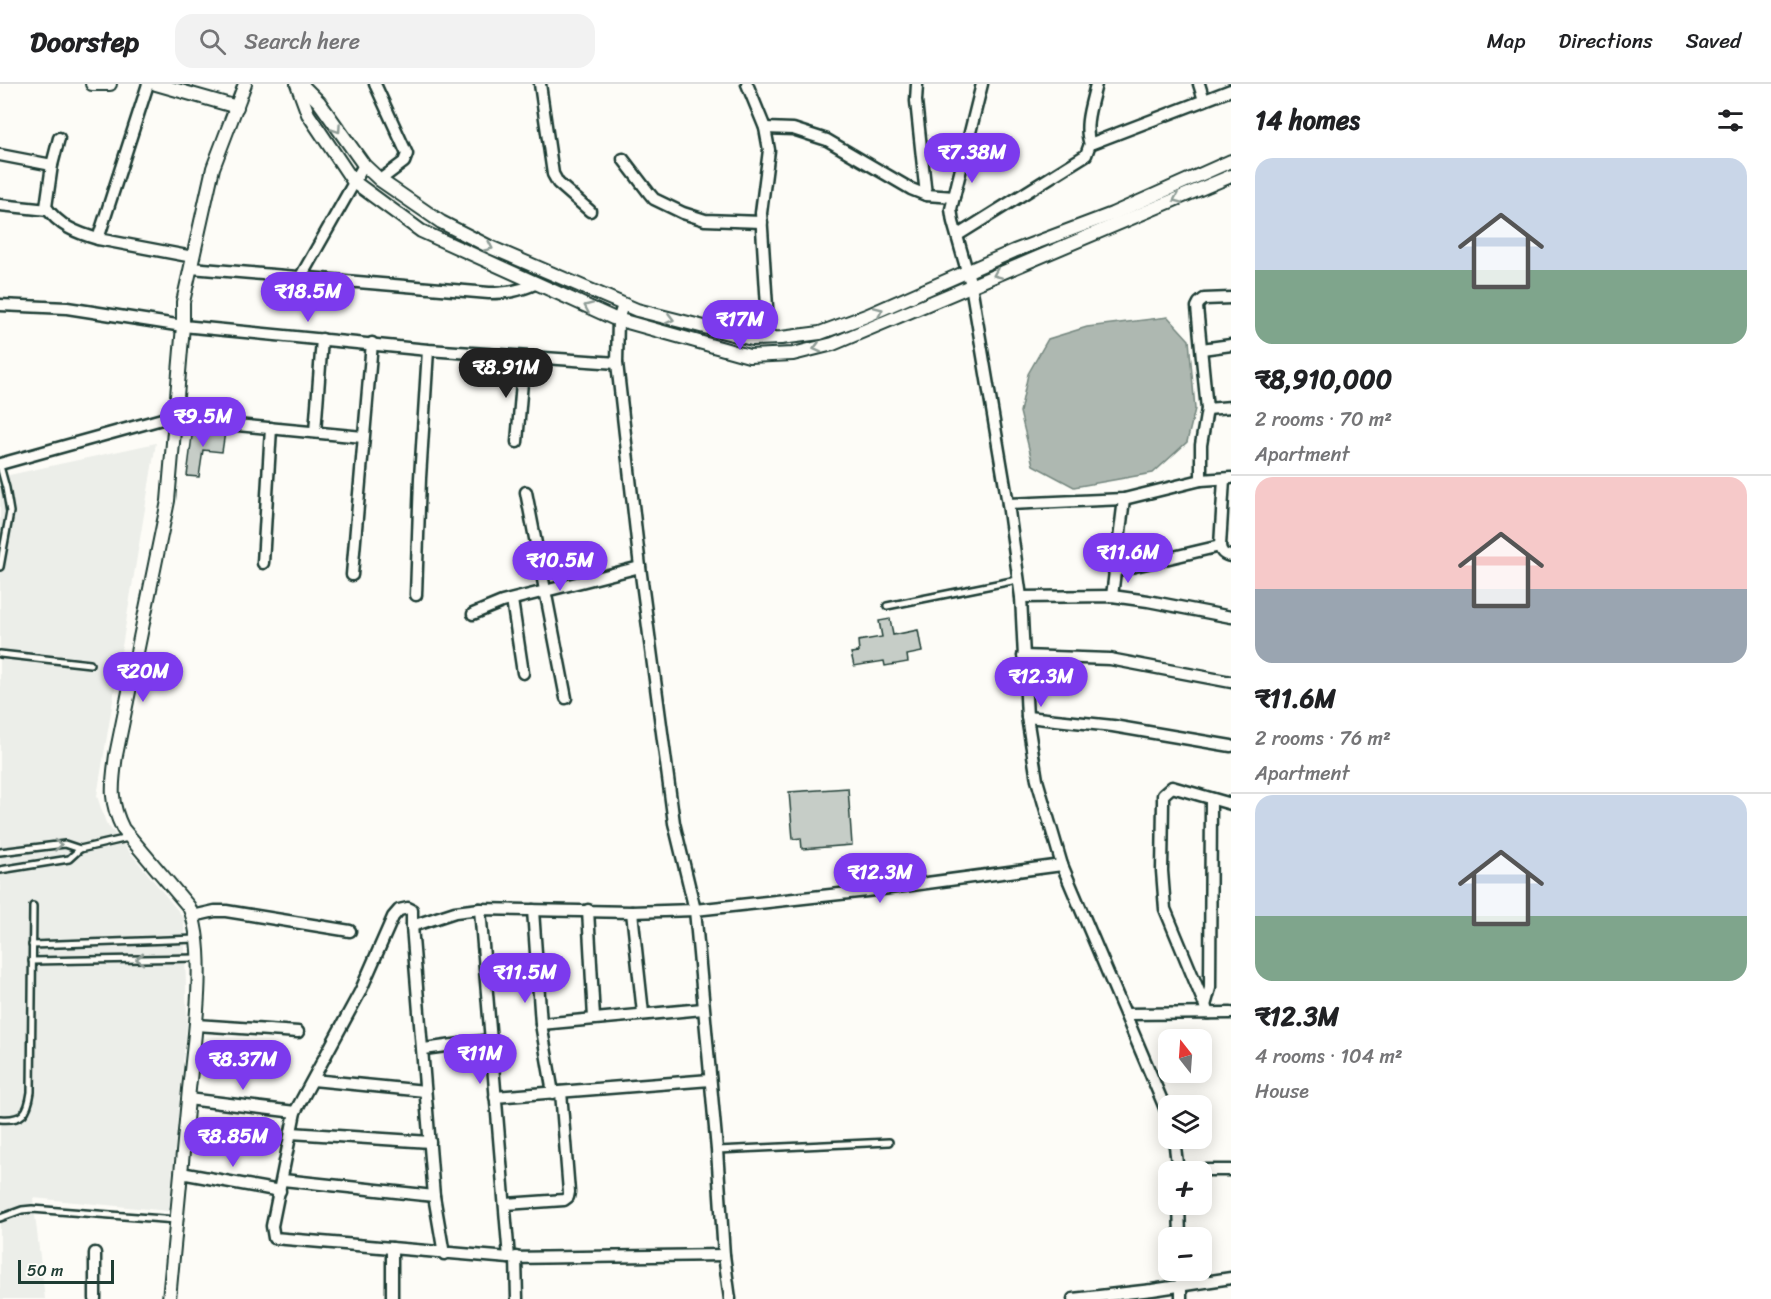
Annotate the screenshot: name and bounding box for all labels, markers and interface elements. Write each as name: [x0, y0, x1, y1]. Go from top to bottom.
search box: [175, 14, 595, 68]
text: Doorstep: [30, 17, 139, 66]
text: Search here: [244, 22, 360, 61]
text: Map: [1487, 22, 1525, 60]
text: Directions: [1558, 22, 1653, 60]
text: Saved: [1686, 22, 1741, 60]
icon: search: [196, 25, 229, 58]
text: 14 homes: [1255, 97, 1360, 143]
icon: filters: [1714, 104, 1747, 137]
one-way arrow: [330, 123, 341, 134]
pin: ₹7.38M: [923, 133, 1021, 184]
text: ₹7.38M: [938, 135, 1006, 170]
one-way arrow: [1172, 192, 1183, 204]
icon: home: [1447, 197, 1555, 305]
one-way arrow: [483, 239, 494, 251]
one-way arrow: [992, 267, 1003, 279]
pin: ₹18.5M: [259, 272, 357, 323]
text: ₹18.5M: [275, 274, 341, 309]
pin: ₹17M: [704, 300, 776, 351]
text: ₹17M: [716, 302, 764, 337]
one-way arrow: [583, 303, 594, 315]
one-way arrow: [873, 306, 884, 318]
one-way arrow: [665, 311, 675, 324]
one-way arrow: [812, 340, 822, 353]
pin: ₹8.91M: [457, 348, 555, 399]
text: ₹8.91M: [473, 350, 539, 385]
text: ₹8,910,000: [1255, 356, 1392, 402]
pin: ₹9.5M: [161, 397, 245, 448]
text: ₹9.5M: [174, 399, 232, 434]
text: 2 rooms · 70 m²: [1255, 402, 1392, 437]
text: Apartment: [1255, 437, 1349, 472]
icon: home: [1447, 516, 1555, 624]
pin: ₹11.6M: [1079, 533, 1177, 584]
text: ₹11.6M: [1097, 535, 1159, 570]
pin: ₹10.5M: [511, 541, 609, 592]
text: ₹10.5M: [527, 543, 594, 578]
pin: ₹20M: [107, 652, 179, 703]
text: ₹20M: [117, 654, 169, 689]
pin: ₹12.3M: [992, 657, 1090, 708]
text: ₹12.3M: [1009, 659, 1073, 694]
text: ₹11.6M: [1255, 675, 1336, 721]
text: 2 rooms · 76 m²: [1255, 721, 1391, 756]
text: Apartment: [1255, 756, 1349, 791]
icon: home: [1447, 834, 1555, 942]
one-way arrow: [54, 839, 63, 852]
pin: ₹12.3M: [831, 853, 929, 904]
text: ₹12.3M: [848, 855, 912, 890]
one-way arrow: [135, 953, 144, 966]
pin: ₹11.5M: [476, 953, 574, 1004]
text: ₹11.5M: [494, 955, 556, 990]
text: ₹12.3M: [1255, 993, 1339, 1039]
north arrow: [1158, 1029, 1212, 1083]
map controls: [1158, 1029, 1212, 1281]
pin: ₹11M: [444, 1034, 516, 1085]
text: ₹11M: [458, 1036, 502, 1071]
text: 4 rooms · 104 m²: [1255, 1039, 1403, 1074]
pin: ₹8.37M: [194, 1040, 292, 1091]
text: ₹8.37M: [209, 1042, 277, 1077]
text: House: [1255, 1074, 1309, 1109]
button: layers: [1158, 1095, 1212, 1149]
pin: ₹8.85M: [184, 1117, 282, 1168]
text: ₹8.85M: [198, 1119, 268, 1154]
button: +: [1158, 1161, 1212, 1215]
button: −: [1158, 1227, 1212, 1281]
text: 50 m: [27, 1256, 63, 1285]
scale bar: [18, 1257, 114, 1284]

